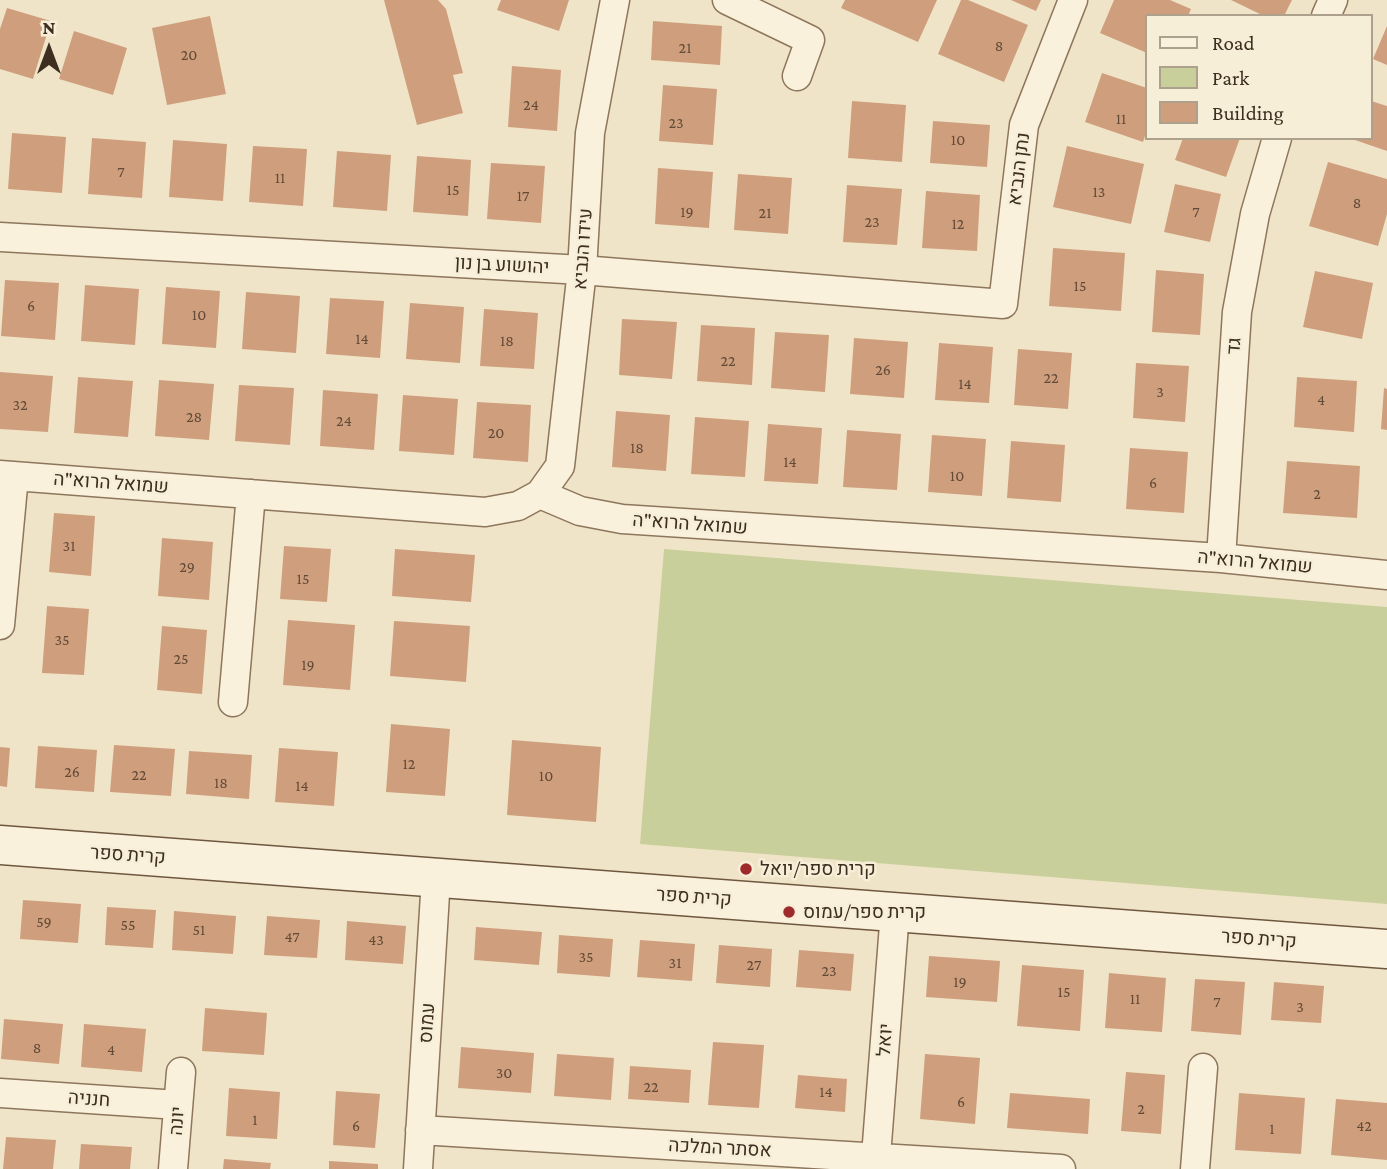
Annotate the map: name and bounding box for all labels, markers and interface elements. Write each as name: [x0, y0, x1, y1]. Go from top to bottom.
north arrow: [14, 14, 84, 84]
legend: [1146, 14, 1373, 140]
text: N: [43, 17, 55, 38]
text: Road: [1212, 31, 1255, 55]
house number: 8: [995, 36, 1003, 56]
house number: 21: [679, 38, 691, 58]
house number: 20: [181, 45, 197, 65]
text: Park: [1212, 66, 1249, 90]
house number: 24: [523, 95, 539, 115]
text: Building: [1212, 101, 1284, 125]
house number: 11: [1116, 109, 1126, 129]
house number: 23: [668, 113, 684, 133]
house number: 10: [951, 130, 965, 150]
street label: נתן הנביא: [1003, 131, 1035, 207]
house number: 7: [117, 162, 125, 182]
house number: 11: [275, 168, 285, 188]
house number: 15: [447, 180, 459, 200]
house number: 13: [1093, 182, 1105, 202]
house number: 17: [517, 186, 529, 206]
house number: 8: [1353, 193, 1361, 213]
house number: 19: [680, 202, 694, 222]
house number: 7: [1192, 202, 1200, 222]
house number: 21: [759, 203, 771, 223]
street label: עידו הנביא: [569, 207, 597, 291]
house number: 23: [864, 212, 880, 232]
house number: 12: [952, 214, 964, 234]
street label: יהושוע בן נון: [454, 251, 550, 279]
house number: 15: [1074, 276, 1086, 296]
house number: 6: [27, 296, 35, 316]
house number: 10: [192, 305, 206, 325]
house number: 14: [355, 329, 369, 349]
house number: 18: [500, 331, 514, 351]
street label: גד: [1222, 337, 1246, 355]
house number: 22: [720, 351, 736, 371]
house number: 26: [875, 360, 891, 380]
house number: 22: [1043, 368, 1059, 388]
house number: 14: [958, 374, 972, 394]
house number: 3: [1156, 382, 1164, 402]
house number: 4: [1317, 390, 1325, 410]
house number: 32: [12, 395, 28, 415]
house number: 28: [186, 407, 202, 427]
house number: 24: [336, 411, 352, 431]
house number: 20: [488, 423, 504, 443]
house number: 18: [630, 438, 644, 458]
house number: 14: [783, 452, 797, 472]
house number: 10: [950, 466, 964, 486]
street label: שמואל הרוא"ה: [53, 468, 169, 498]
house number: 6: [1149, 473, 1157, 493]
house number: 2: [1313, 484, 1321, 504]
street label: שמואל הרוא"ה: [632, 509, 748, 539]
house number: 31: [63, 536, 75, 556]
street label: שמואל הרוא"ה: [1196, 546, 1314, 578]
house number: 29: [179, 557, 195, 577]
house number: 15: [297, 569, 309, 589]
house number: 35: [54, 630, 70, 650]
house number: 25: [173, 649, 189, 669]
house number: 19: [301, 655, 315, 675]
house number: 12: [403, 754, 415, 774]
house number: 26: [64, 762, 80, 782]
house number: 22: [131, 765, 147, 785]
house number: 10: [539, 766, 553, 786]
house number: 18: [214, 773, 228, 793]
house number: 14: [295, 776, 309, 796]
street label: קרית ספר: [89, 841, 167, 869]
place label: קרית ספר/יואל: [760, 858, 876, 880]
marker: קרית ספר/יואל: [738, 861, 754, 877]
street label: קרית ספר: [655, 883, 733, 911]
place label: קרית ספר/עמוס: [803, 901, 926, 923]
marker: קרית ספר/עמוס: [781, 904, 797, 920]
house number: 59: [36, 912, 52, 932]
house number: 55: [121, 915, 135, 935]
house number: 51: [193, 920, 205, 940]
street label: קרית ספר: [1220, 925, 1298, 953]
house number: 47: [284, 927, 300, 947]
house number: 43: [368, 930, 384, 950]
house number: 35: [578, 947, 594, 967]
house number: 31: [669, 953, 681, 973]
house number: 27: [747, 955, 761, 975]
house number: 23: [821, 961, 837, 981]
house number: 19: [953, 972, 967, 992]
house number: 15: [1058, 982, 1070, 1002]
house number: 11: [1130, 989, 1140, 1009]
house number: 7: [1213, 992, 1221, 1012]
house number: 3: [1296, 997, 1304, 1017]
street label: עמוס: [414, 1002, 440, 1044]
street label: יואל: [872, 1023, 898, 1057]
house number: 8: [33, 1038, 41, 1058]
house number: 4: [107, 1040, 115, 1060]
house number: 30: [496, 1063, 512, 1083]
house number: 22: [643, 1077, 659, 1097]
house number: 14: [819, 1082, 833, 1102]
street label: חנניה: [67, 1086, 111, 1112]
house number: 6: [957, 1092, 965, 1112]
house number: 2: [1137, 1099, 1145, 1119]
street label: יונה: [165, 1106, 189, 1136]
house number: 1: [252, 1110, 258, 1130]
house number: 6: [352, 1116, 360, 1136]
house number: 42: [1356, 1116, 1372, 1136]
house number: 1: [1269, 1119, 1275, 1139]
street label: אסתר המלכה: [668, 1134, 772, 1162]

